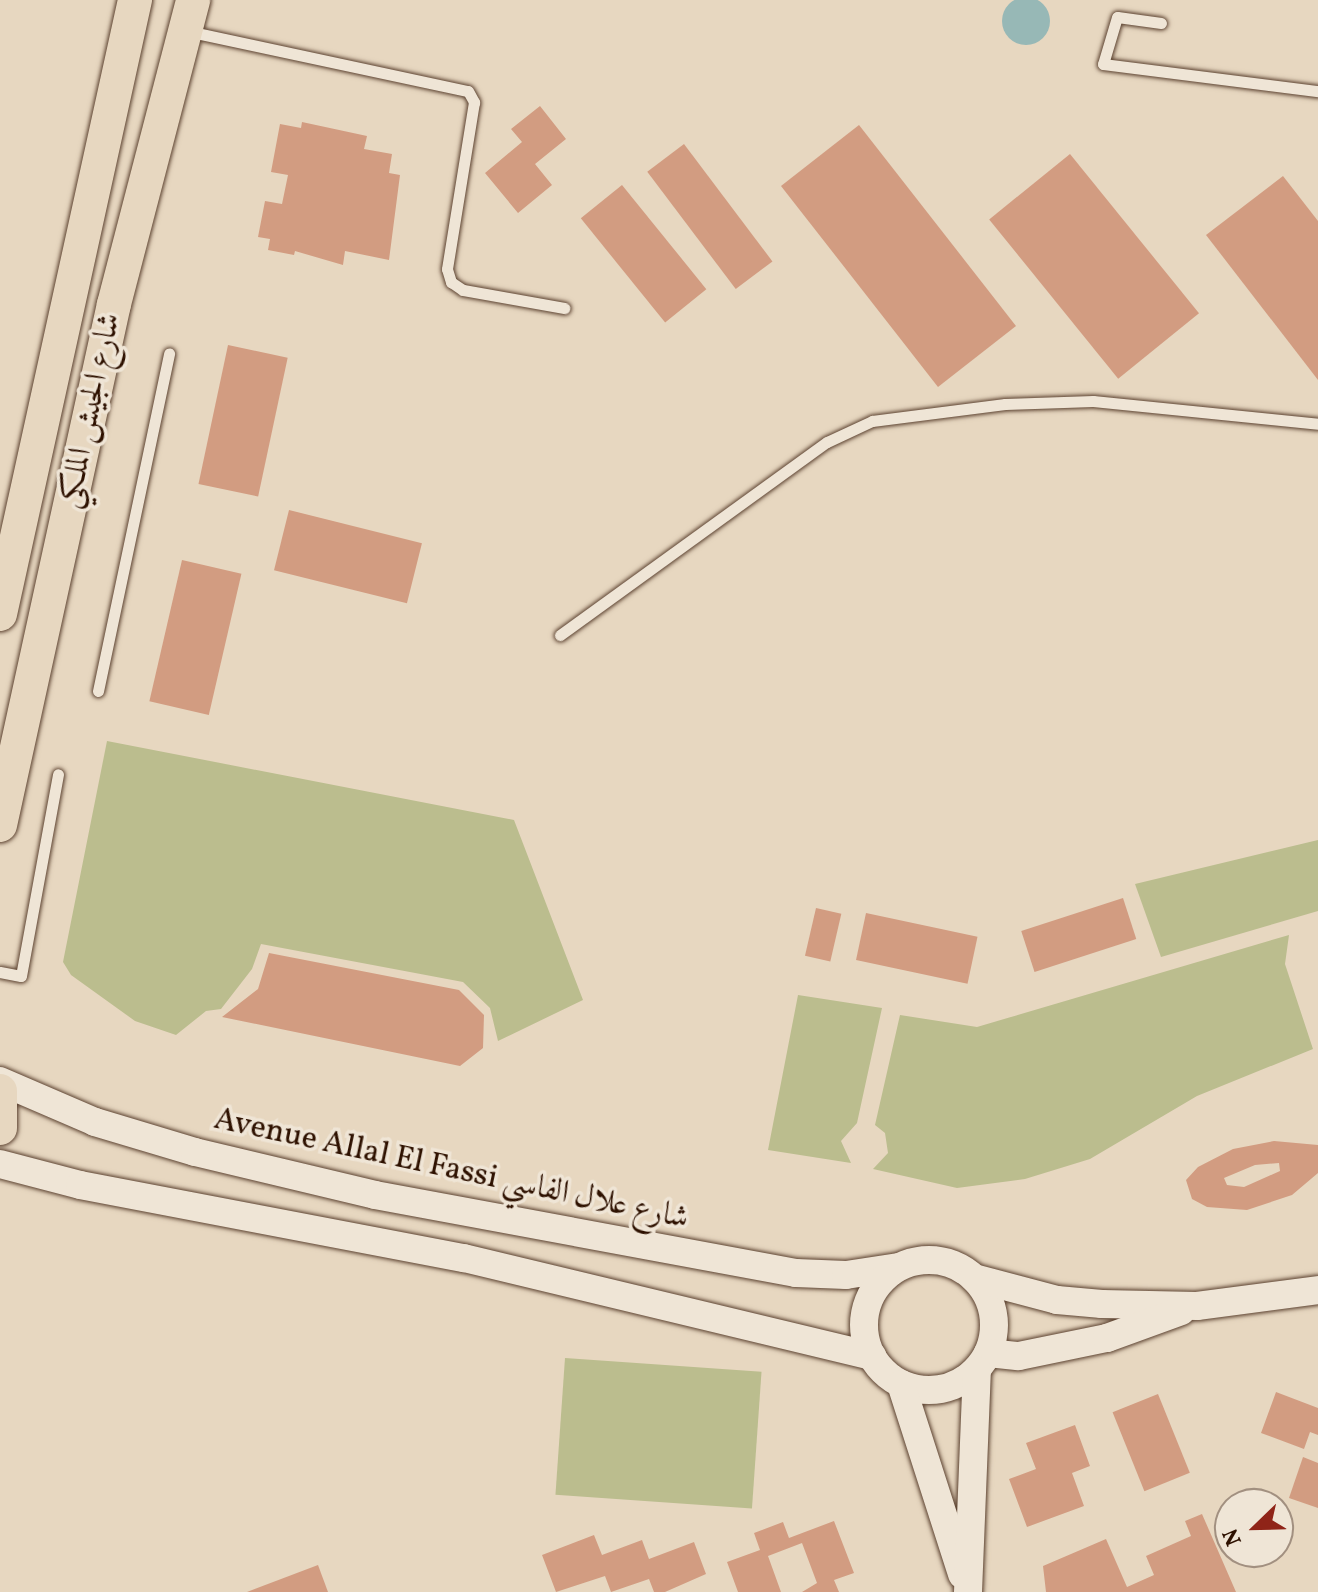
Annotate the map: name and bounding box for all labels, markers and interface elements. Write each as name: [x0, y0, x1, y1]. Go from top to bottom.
street label: شارع الجيش الملكي: [52, 310, 130, 512]
street label: Avenue Allal El Fassi شارع علال الفاسي: [210, 1101, 692, 1239]
north arrow: [1214, 1488, 1294, 1568]
text: N: [1216, 1523, 1251, 1550]

